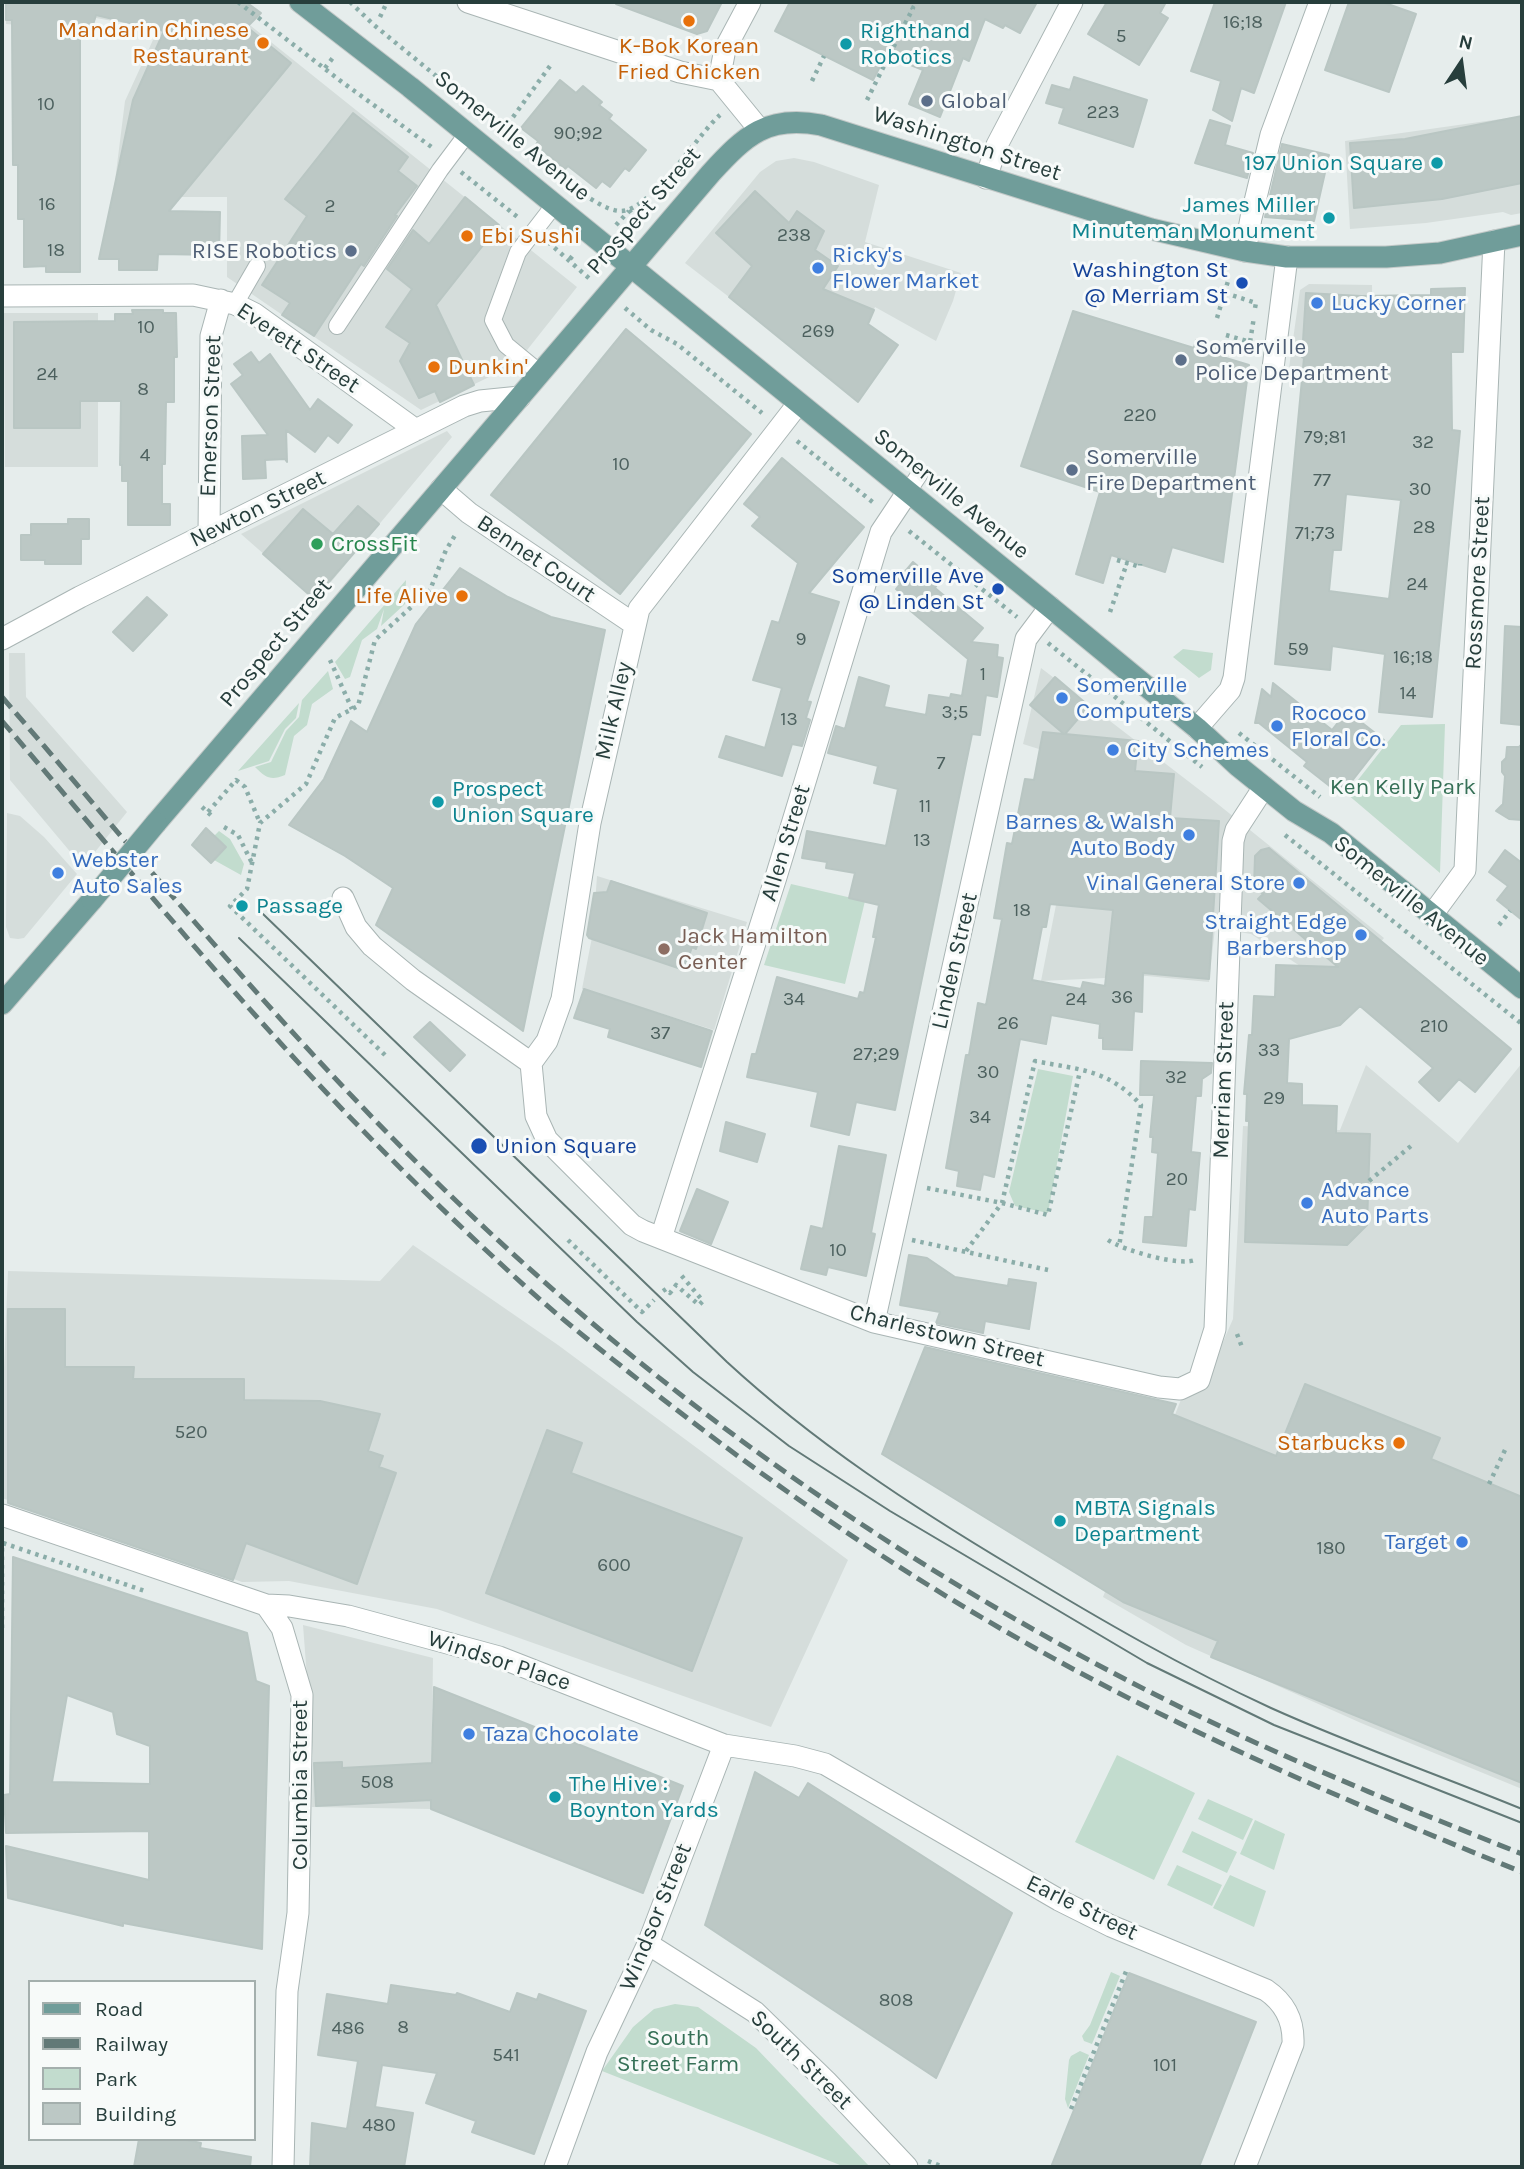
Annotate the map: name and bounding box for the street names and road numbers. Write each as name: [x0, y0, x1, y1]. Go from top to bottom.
street label: Somerville Avenue: [429, 65, 595, 207]
street label: Washington Street: [870, 101, 1064, 187]
street label: Prospect Street: [581, 142, 707, 280]
street label: Everett Street: [231, 297, 365, 399]
street label: Emerson Street: [194, 335, 228, 497]
street label: Somerville Avenue: [868, 423, 1034, 565]
street label: Newton Street: [185, 464, 331, 554]
street label: Rossmore Street: [1460, 496, 1496, 670]
street label: Bennet Court: [471, 509, 601, 609]
street label: Prospect Street: [214, 573, 338, 713]
street label: Milk Alley: [589, 659, 639, 763]
street label: Allen Street: [755, 781, 817, 905]
street label: Somerville Avenue: [1328, 830, 1494, 972]
street label: Linden Street: [926, 890, 984, 1032]
street label: Merriam Street: [1207, 1001, 1241, 1159]
street label: Charlestown Street: [847, 1298, 1047, 1374]
street label: Windsor Place: [424, 1625, 574, 1697]
street label: Columbia Street: [286, 1700, 314, 1870]
street label: Windsor Street: [614, 1839, 698, 1995]
street label: Earle Street: [1022, 1869, 1142, 1947]
street label: South Street: [744, 2004, 858, 2116]

